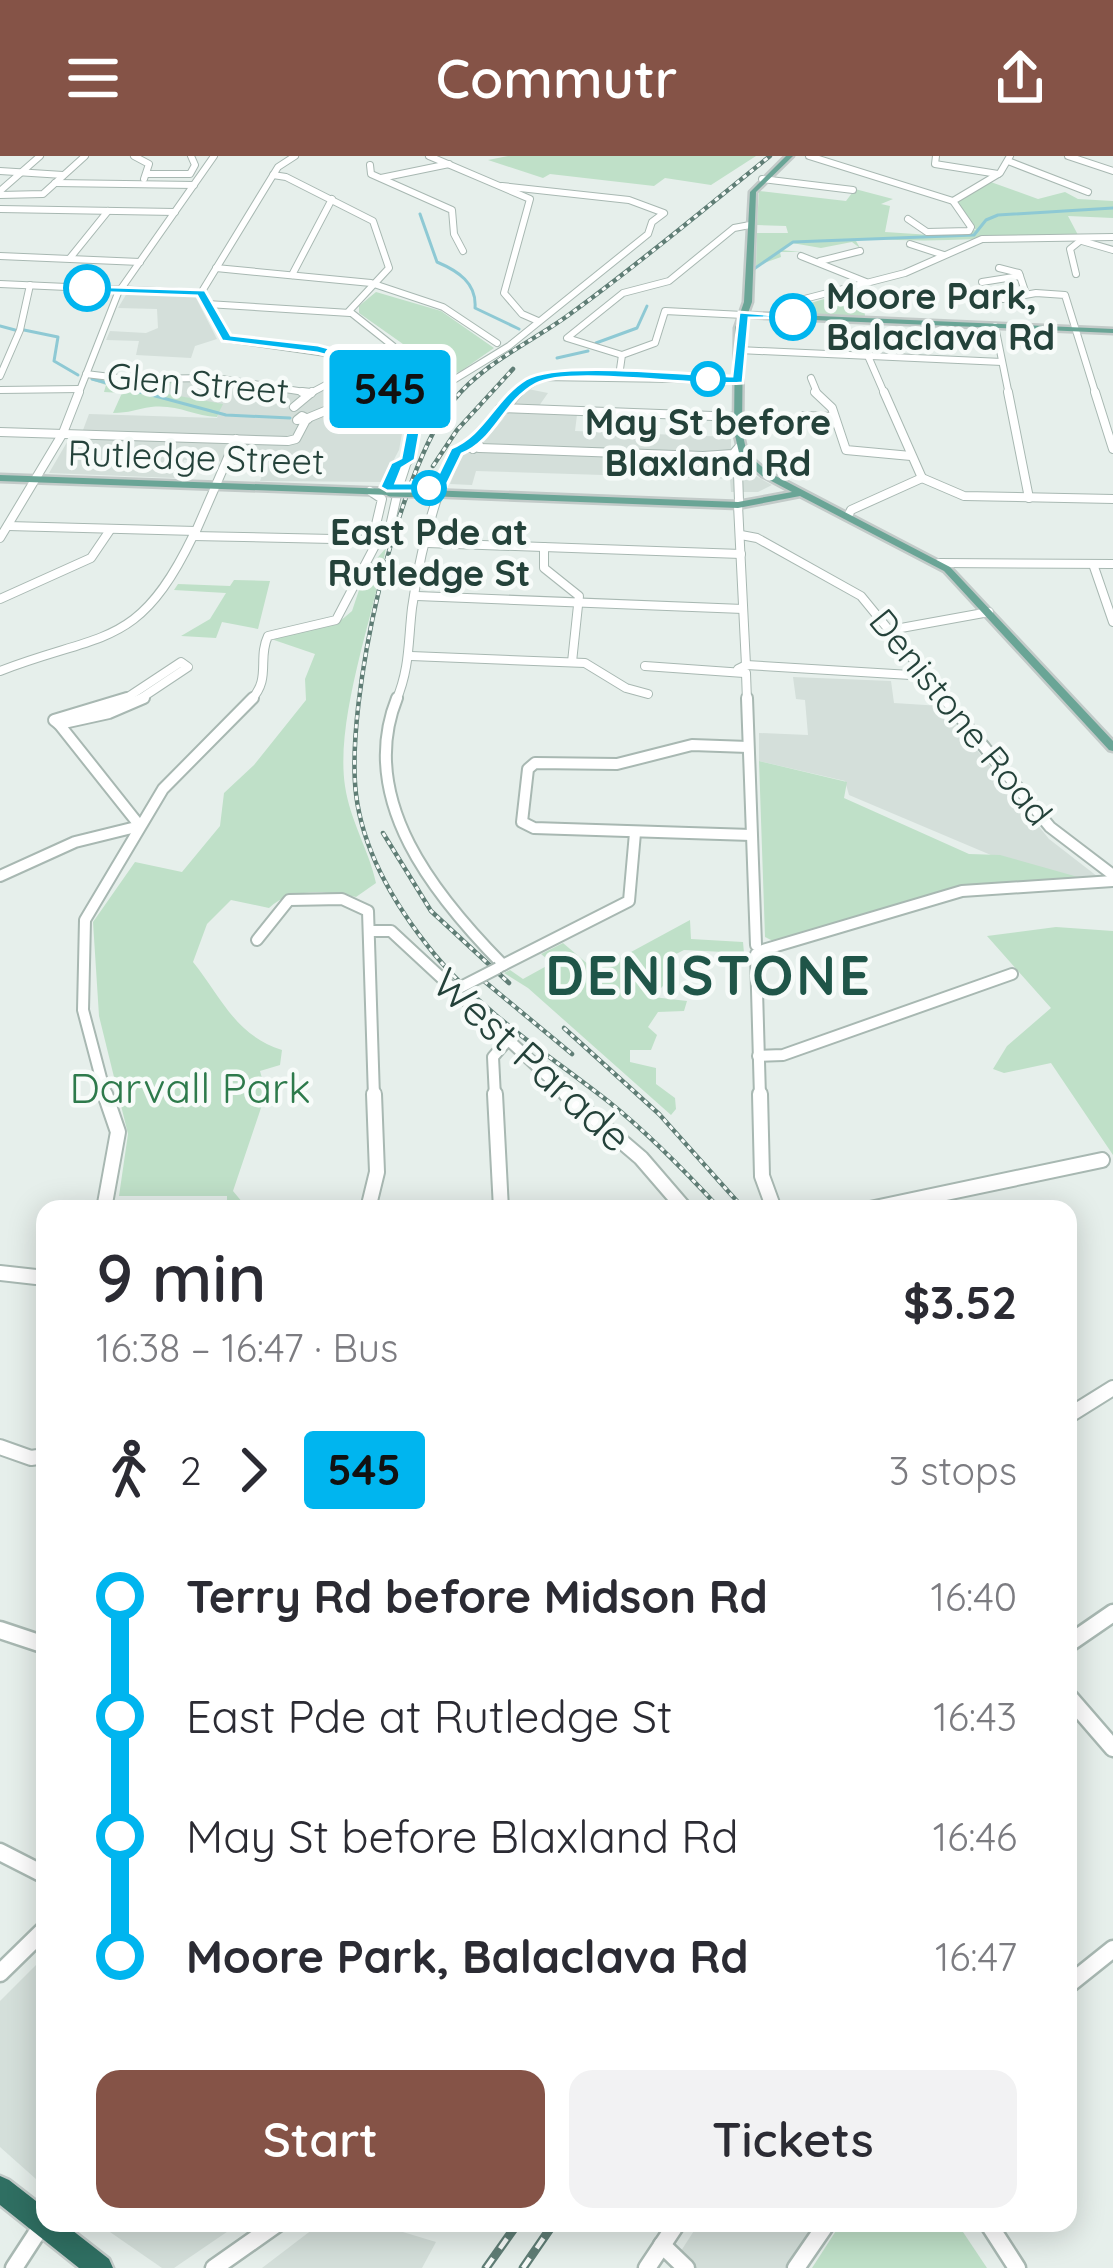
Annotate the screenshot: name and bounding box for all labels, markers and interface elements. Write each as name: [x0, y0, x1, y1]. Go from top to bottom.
text: Commutr: [436, 44, 677, 112]
icon: menu: [60, 45, 126, 111]
icon: share: [987, 45, 1053, 111]
unlabelled marker: [65, 266, 109, 310]
place label: Moore Park, Balaclava Rd: [826, 273, 1055, 359]
marker: Moore Park, Balaclava Rd: [771, 295, 815, 339]
line badge: 545: [321, 350, 459, 428]
street label: Glen Street: [105, 352, 291, 413]
text: 545: [353, 362, 427, 415]
marker: May St before Blaxland Rd: [692, 363, 724, 395]
place label: May St before Blaxland Rd: [585, 399, 831, 485]
street label: Rutledge Street: [67, 430, 325, 483]
marker: East Pde at Rutledge St: [413, 472, 445, 504]
place label: East Pde at Rutledge St: [327, 509, 531, 595]
street label: Denistone Road: [860, 599, 1063, 834]
district label: DENISTONE: [545, 941, 873, 1009]
street label: West Parade: [422, 956, 643, 1163]
park label: Darvall Park: [69, 1061, 311, 1114]
text: 9 min: [96, 1236, 266, 1319]
text: $3.52: [903, 1274, 1017, 1330]
text: 16:38 – 16:47 · Bus: [96, 1323, 398, 1372]
icon: walk: [96, 1437, 162, 1503]
icon: forward: [220, 1437, 286, 1503]
text: 545: [328, 1443, 401, 1496]
text: 2: [180, 1446, 202, 1495]
text: 3 stops: [889, 1446, 1017, 1495]
text: Terry Rd before Midson Rd: [186, 1568, 768, 1624]
text: 16:40: [931, 1572, 1017, 1621]
text: East Pde at Rutledge St: [186, 1688, 672, 1744]
text: 16:43: [933, 1692, 1017, 1741]
text: May St before Blaxland Rd: [186, 1808, 739, 1864]
text: 16:46: [933, 1812, 1017, 1861]
text: Moore Park, Balaclava Rd: [186, 1928, 748, 1984]
text: 16:47: [935, 1932, 1017, 1981]
button: Start: [96, 2070, 545, 2208]
button: Tickets: [569, 2070, 1017, 2208]

